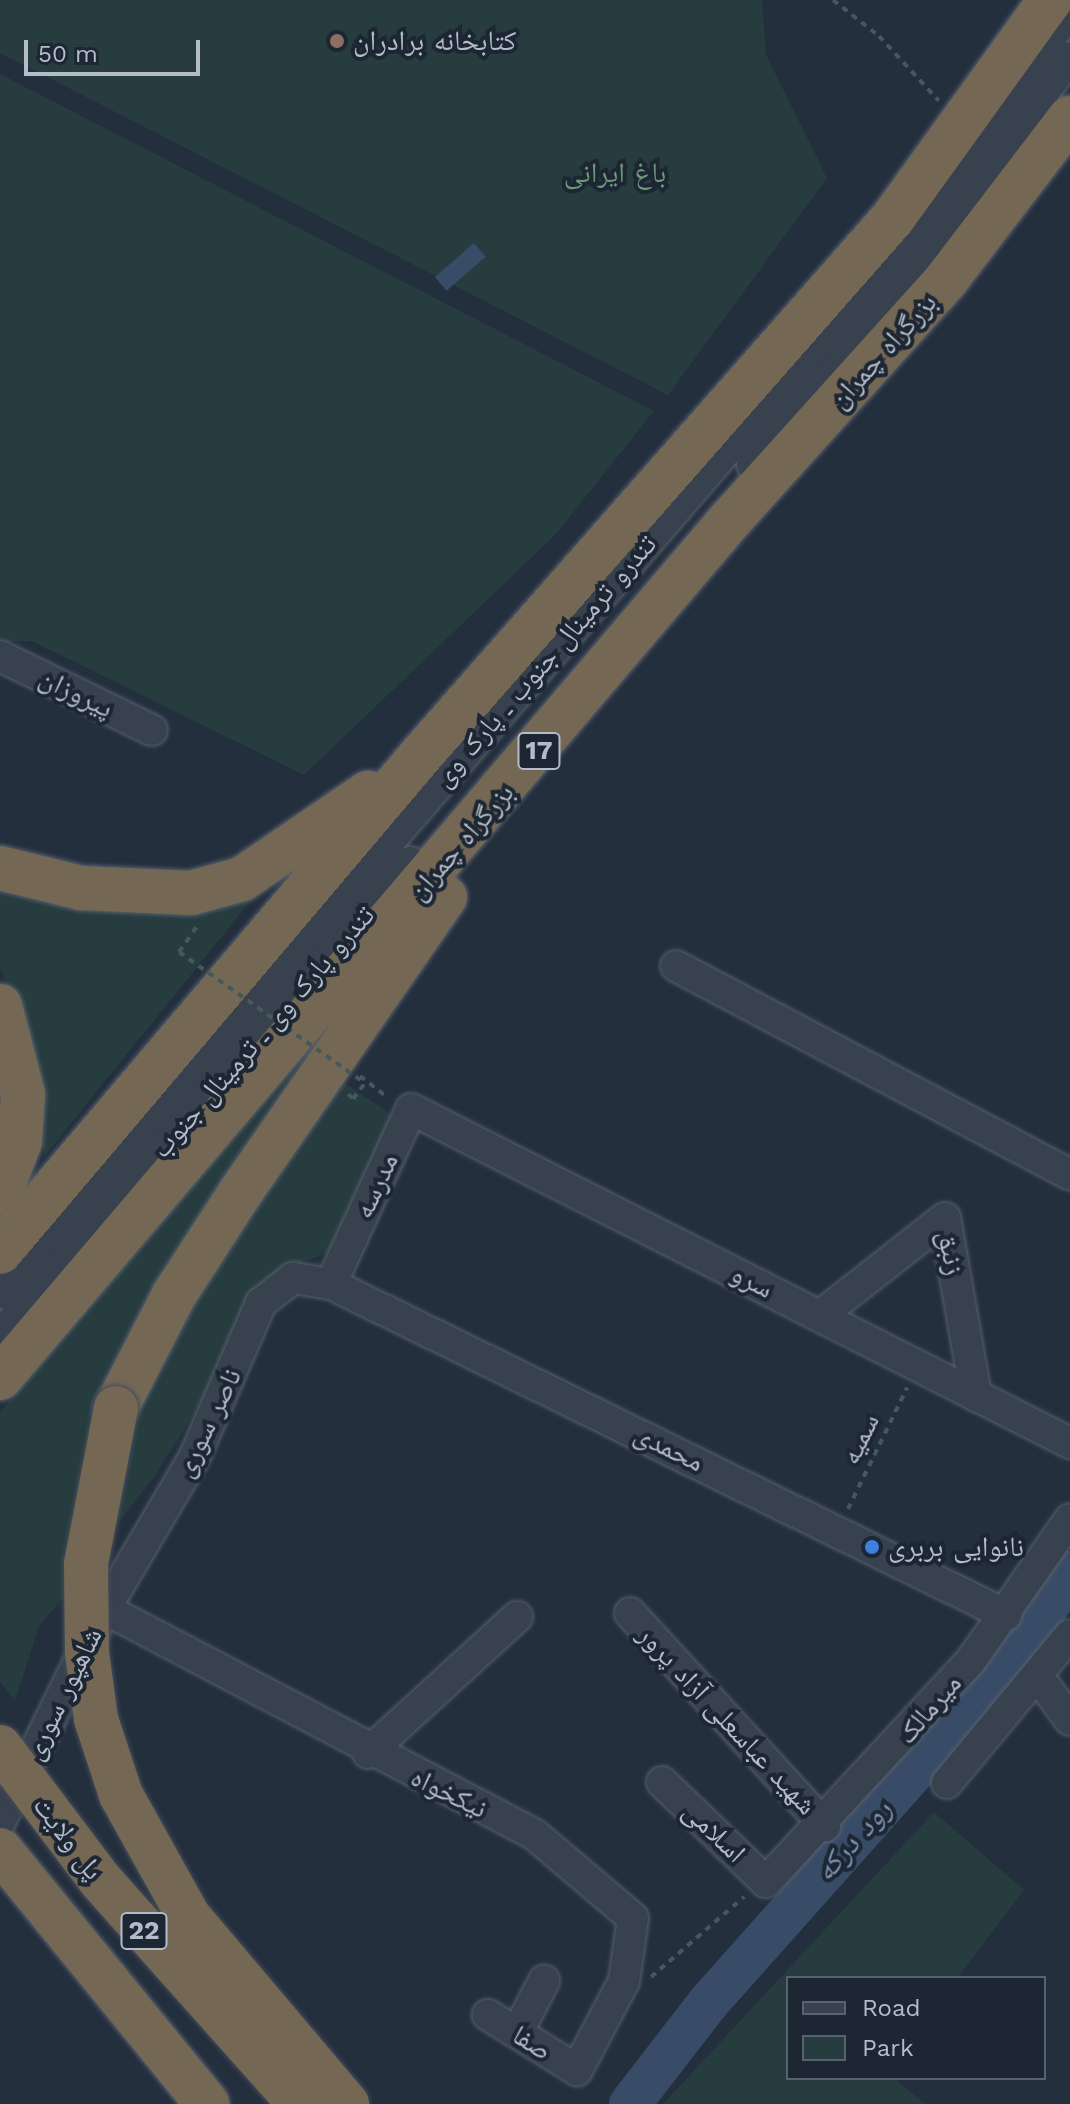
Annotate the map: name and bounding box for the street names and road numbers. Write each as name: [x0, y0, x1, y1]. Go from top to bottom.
street label: بزرگراه چمران: [822, 286, 944, 416]
street label: تندرو ترمینال جنوب ـ پارک وی: [426, 528, 664, 794]
street label: پیروزان: [34, 661, 118, 725]
road number: 17: [517, 729, 561, 773]
street label: بزرگراه چمران: [401, 777, 521, 907]
street label: تندرو پارک وی ـ ترمینال جنوب: [144, 899, 382, 1165]
street label: مدرسه: [346, 1148, 406, 1224]
street label: زنبق: [930, 1228, 972, 1278]
street label: سرو: [725, 1256, 779, 1306]
street label: ناصر سوری: [167, 1363, 249, 1483]
street label: سمیه: [833, 1408, 887, 1470]
street label: محمدی: [629, 1417, 709, 1479]
street label: شهید عباسعلی آزاد پرور: [630, 1618, 824, 1822]
street label: شاهپور سوری: [17, 1622, 109, 1766]
street label: میرمالک: [890, 1667, 968, 1751]
street label: نیکخواه: [405, 1760, 493, 1826]
street label: پل ولایت: [26, 1790, 110, 1886]
street label: اسلامی: [676, 1794, 752, 1870]
road number: 22: [120, 1909, 168, 1953]
street label: صفا: [506, 2018, 558, 2068]

